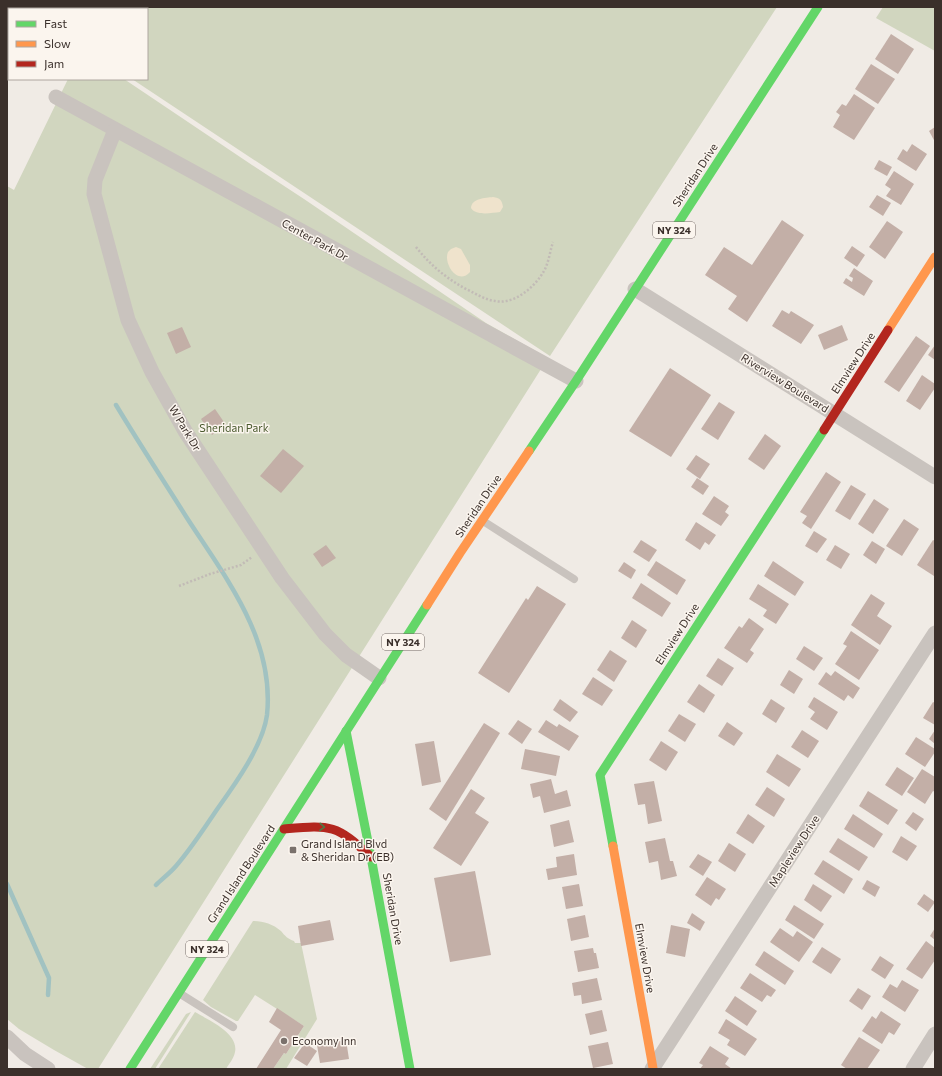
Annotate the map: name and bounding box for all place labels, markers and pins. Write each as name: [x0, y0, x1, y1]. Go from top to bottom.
place label: Grand Island Blvd & Sheridan Dr (EB): [301, 837, 394, 863]
marker: Grand Island Blvd & Sheridan Dr (EB): [288, 845, 298, 855]
place label: Economy Inn: [292, 1034, 356, 1047]
marker: Economy Inn: [279, 1036, 289, 1046]

